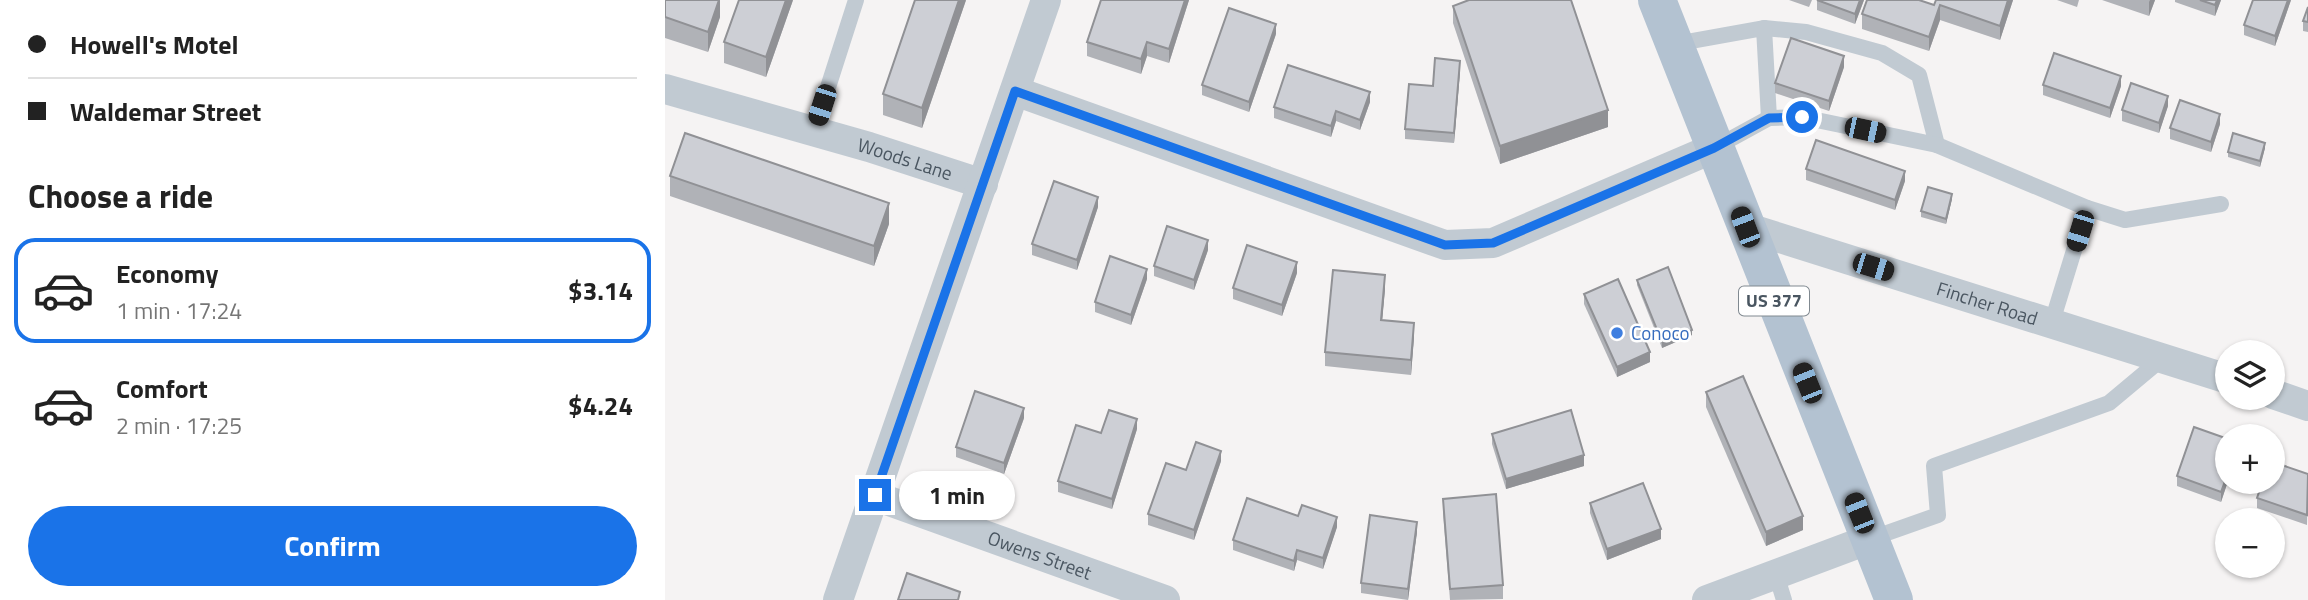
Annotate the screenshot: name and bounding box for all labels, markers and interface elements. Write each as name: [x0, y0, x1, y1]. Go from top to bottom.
text: Howell's Motel: [70, 25, 239, 64]
car: [806, 82, 839, 128]
text: Waldemar Street: [70, 92, 261, 131]
route start: [1786, 101, 1818, 133]
car: [1843, 115, 1888, 145]
street label: Woods Lane: [854, 130, 956, 187]
text: Choose a ride: [28, 172, 213, 220]
car: [1728, 204, 1763, 250]
car: [2064, 208, 2097, 254]
car: [1850, 251, 1897, 283]
text: Economy: [116, 254, 218, 293]
icon: car: [32, 259, 95, 322]
text: $3.14: [568, 271, 633, 310]
street label: Fincher Road: [1933, 273, 2042, 332]
road number: US 377: [1739, 286, 1809, 316]
text: 1 min · 17:24: [116, 293, 242, 328]
place label: Conoco: [1631, 318, 1690, 347]
marker: Conoco: [1609, 325, 1625, 341]
map controls: [2215, 340, 2285, 578]
button: layers: [2215, 340, 2285, 410]
car: [1790, 360, 1825, 406]
text: Comfort: [116, 369, 208, 408]
icon: car: [32, 374, 95, 437]
text: $4.24: [568, 386, 633, 425]
text: 2 min · 17:25: [116, 408, 242, 443]
button: +: [2215, 424, 2285, 494]
callout: 1 min: [899, 470, 1015, 520]
text: 1 min: [929, 478, 985, 513]
route end: [859, 479, 891, 511]
car: [1842, 490, 1877, 536]
button: Confirm: [28, 506, 637, 586]
button: −: [2215, 508, 2285, 578]
street label: Owens Street: [984, 523, 1096, 587]

